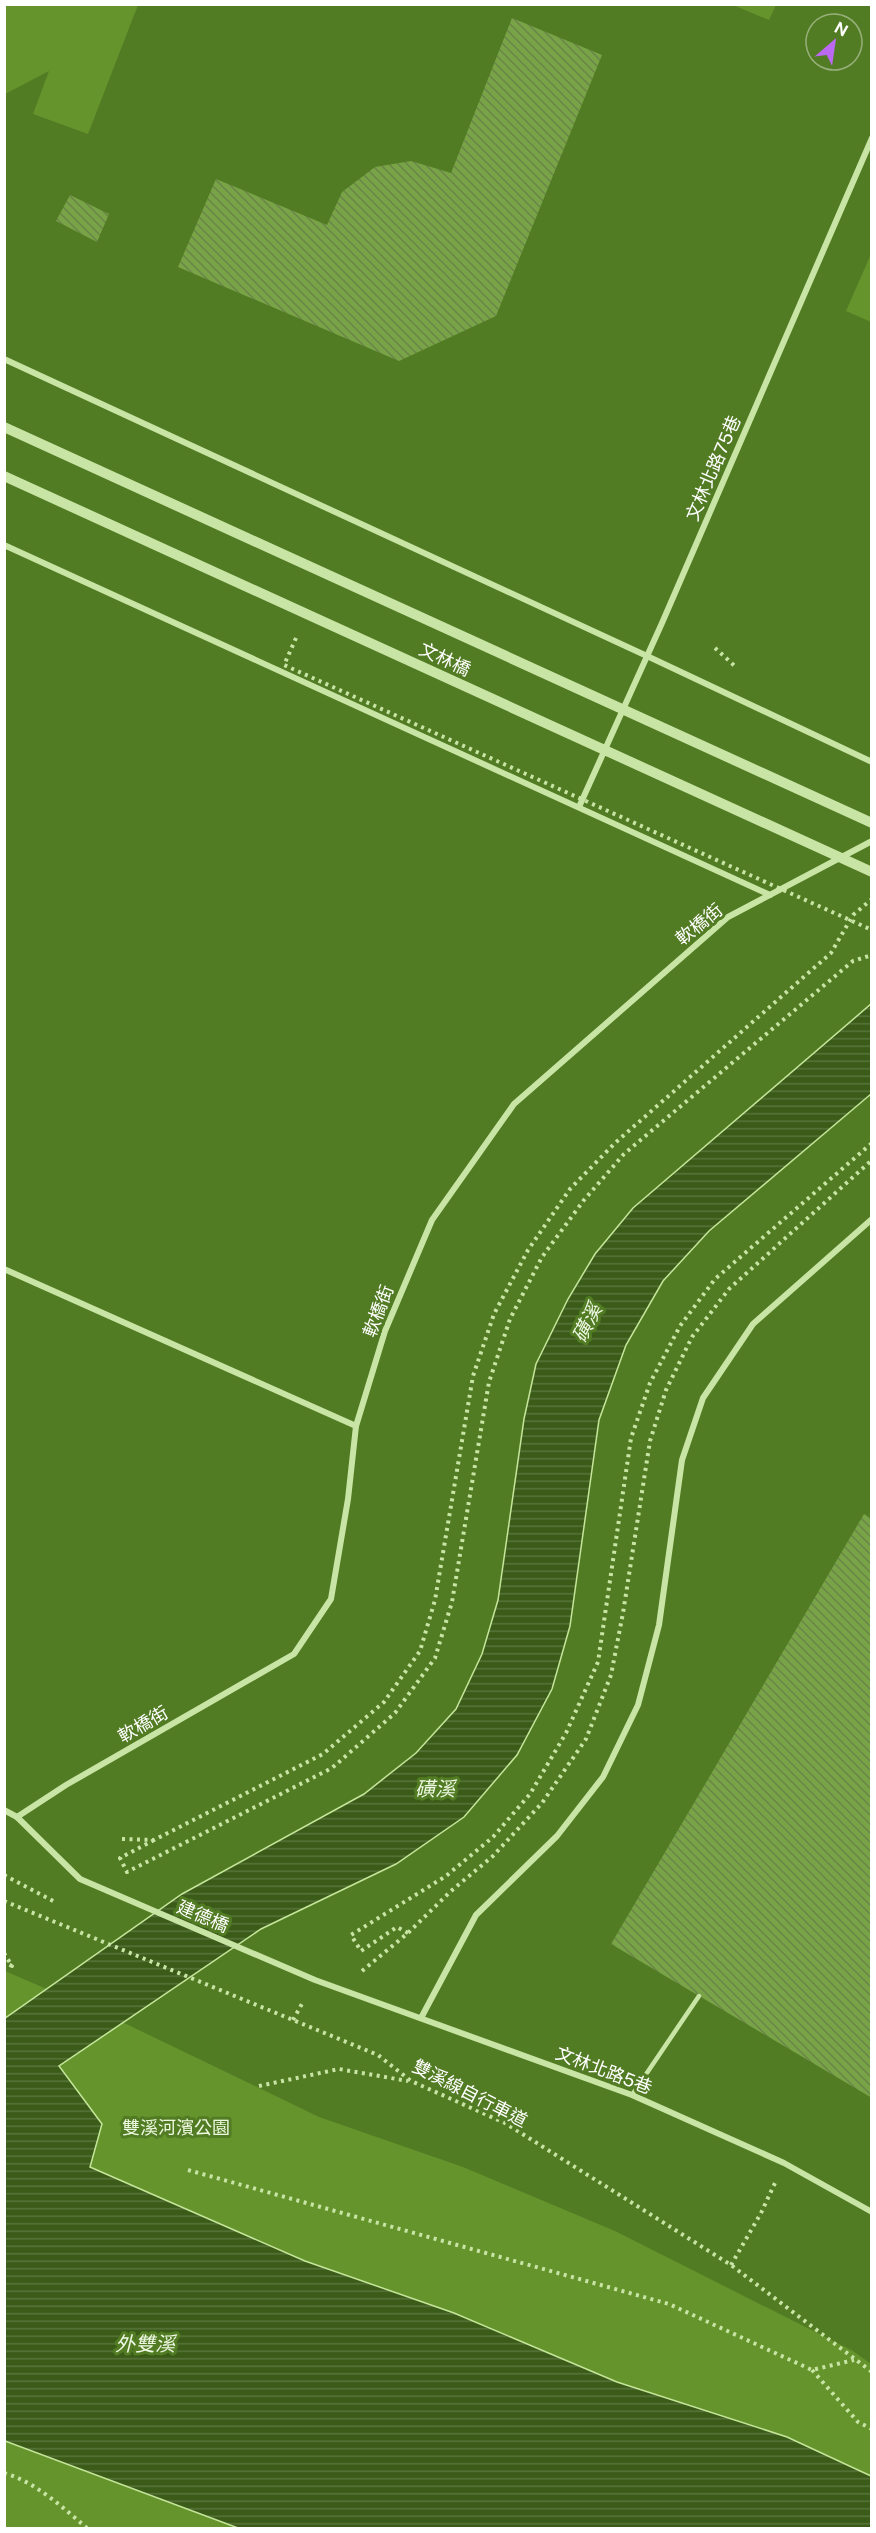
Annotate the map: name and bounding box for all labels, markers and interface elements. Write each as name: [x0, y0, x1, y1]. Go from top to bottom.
north arrow: [804, 12, 864, 72]
text: N: [831, 18, 851, 41]
street label: 文林北路75巷: [681, 412, 745, 524]
street label: 文林橋: [416, 638, 474, 680]
street label: 軟橋街: [671, 899, 727, 949]
street label: 軟橋街: [359, 1282, 397, 1340]
water label: 磺溪: [567, 1297, 608, 1346]
street label: 軟橋街: [114, 1701, 172, 1747]
water label: 磺溪: [415, 1777, 458, 1801]
street label: 建德橋: [174, 1896, 232, 1936]
street label: 文林北路5巷: [553, 2042, 655, 2098]
street label: 雙溪線自行車道: [409, 2055, 531, 2131]
park label: 雙溪河濱公園: [122, 2117, 230, 2138]
water label: 外雙溪: [115, 2332, 178, 2356]

